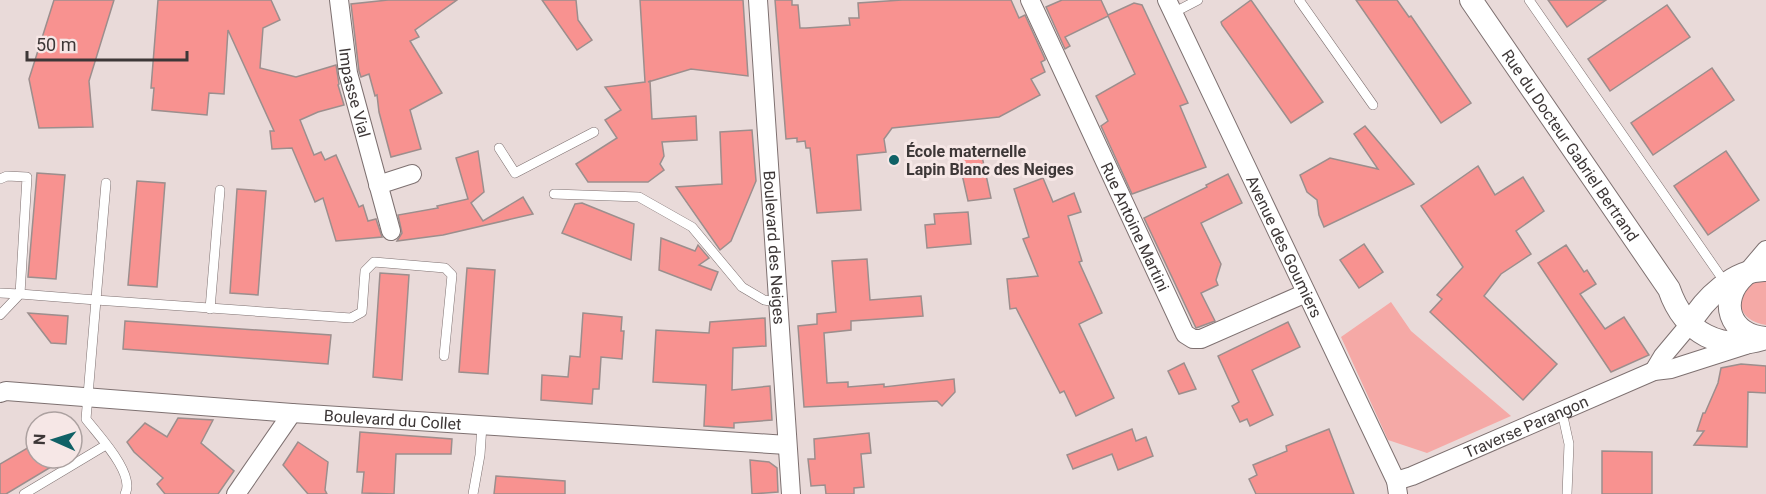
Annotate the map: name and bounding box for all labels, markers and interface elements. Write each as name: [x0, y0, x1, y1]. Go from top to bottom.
scale bar: [27, 24, 188, 62]
text: 50 m: [36, 34, 76, 55]
street label: Rue du Docteur Gabriel Bertrand: [1498, 46, 1643, 245]
street label: Impasse Vial: [335, 47, 375, 139]
place label: École maternelle Lapin Blanc des Neiges: [906, 142, 1074, 179]
marker: École maternelle Lapin Blanc des Neiges: [887, 153, 901, 167]
street label: Rue Antoine Martini: [1097, 159, 1173, 294]
street label: Boulevard des Neiges: [760, 170, 789, 325]
street label: Avenue des Goumiers: [1242, 172, 1326, 321]
street label: Traverse Parangon: [1461, 391, 1591, 462]
street label: Boulevard du Collet: [323, 406, 462, 433]
north arrow: [24, 410, 84, 470]
text: N: [30, 433, 49, 445]

